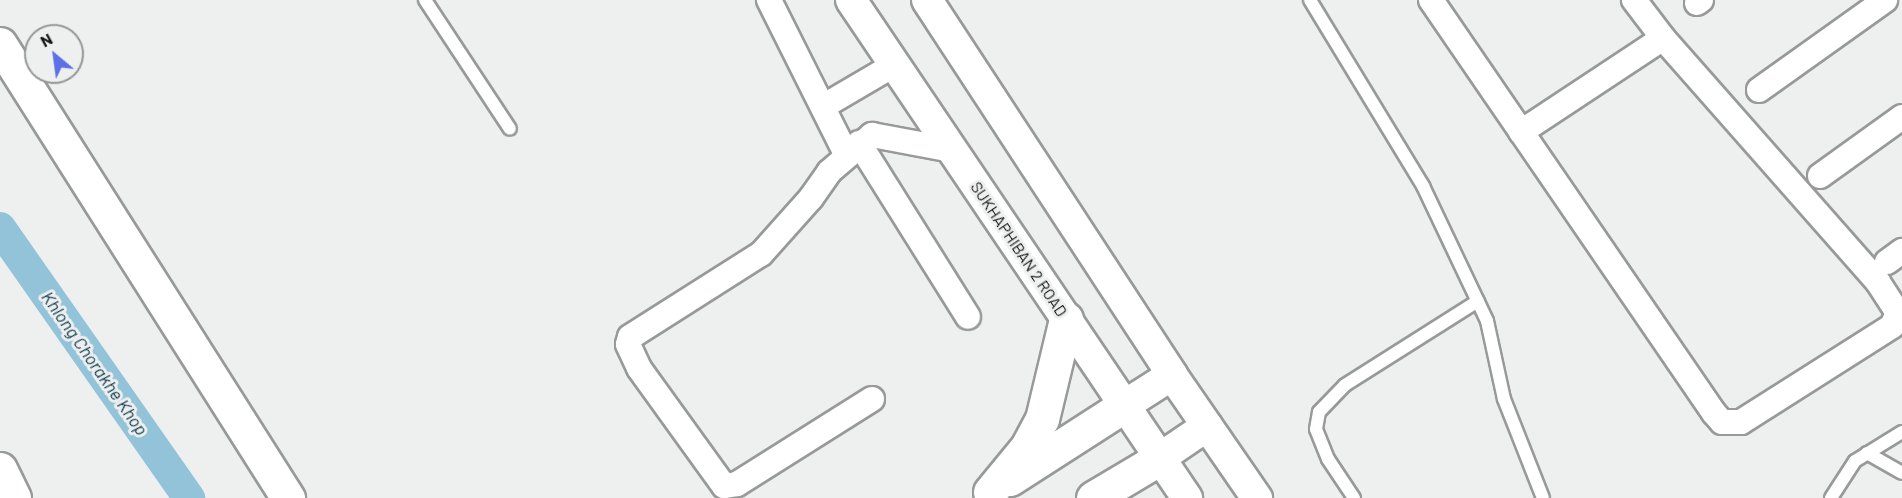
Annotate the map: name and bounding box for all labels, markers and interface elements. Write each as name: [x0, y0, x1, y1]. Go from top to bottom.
north arrow: [24, 24, 84, 84]
text: N: [37, 29, 55, 50]
street label: SUKHAPHIBAN 2 ROAD: [967, 178, 1071, 320]
water label: Khlong Chorakhe Khop: [37, 287, 153, 439]

